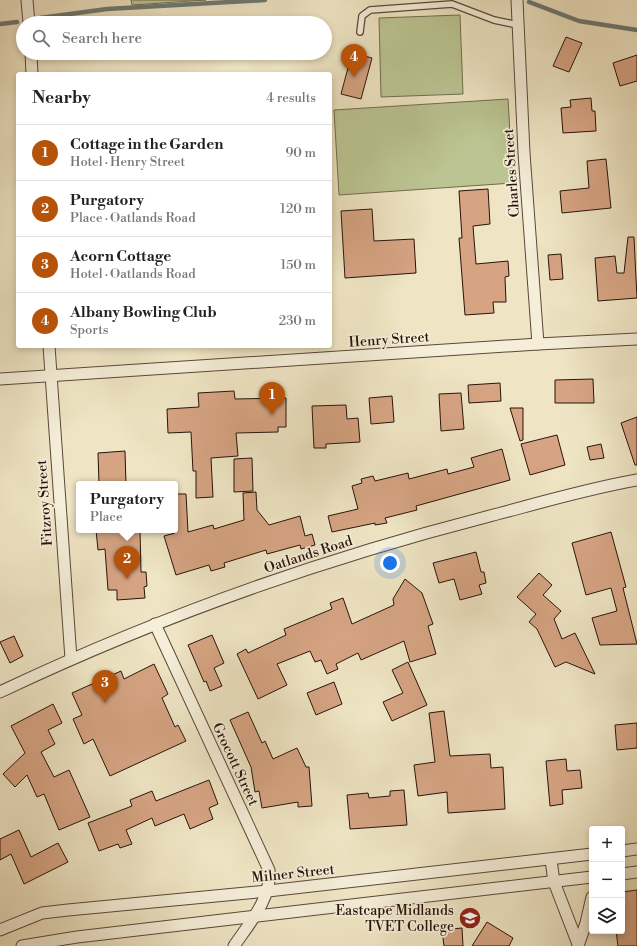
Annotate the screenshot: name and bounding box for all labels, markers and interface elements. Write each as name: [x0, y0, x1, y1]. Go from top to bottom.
search box: [16, 16, 332, 60]
icon: search: [30, 27, 52, 49]
text: Search here: [62, 29, 142, 48]
pin: 4: [341, 44, 367, 77]
text: Nearby: [32, 87, 91, 109]
text: 4 results: [266, 90, 316, 106]
street label: Charles Street: [500, 128, 524, 218]
text: Cottage in the Garden: [70, 135, 224, 154]
text: 1: [42, 145, 48, 161]
text: 90 m: [285, 145, 316, 161]
text: Hotel · Henry Street: [70, 154, 185, 170]
text: Purgatory: [70, 191, 144, 210]
text: 2: [41, 201, 49, 217]
text: 120 m: [280, 201, 316, 217]
text: Place · Oatlands Road: [70, 210, 196, 226]
text: Acorn Cottage: [70, 247, 171, 266]
text: 3: [41, 257, 49, 273]
text: 150 m: [281, 257, 316, 273]
text: Hotel · Oatlands Road: [70, 266, 196, 282]
text: Albany Bowling Club: [70, 303, 217, 322]
text: 4: [41, 313, 49, 329]
text: 230 m: [279, 313, 316, 329]
text: Sports: [70, 322, 109, 338]
street label: Henry Street: [348, 328, 430, 352]
pin: 1: [259, 382, 285, 415]
street label: Fitzroy Street: [33, 459, 57, 547]
popup: [76, 481, 178, 533]
text: Purgatory: [90, 490, 164, 509]
text: Place: [90, 509, 122, 525]
street label: Oatlands Road: [262, 532, 355, 578]
pin: 2: [114, 546, 140, 579]
your location: [380, 553, 400, 573]
pin: 3: [92, 670, 118, 703]
street label: Grocott Street: [208, 720, 262, 809]
map controls: [589, 826, 625, 934]
button: +: [589, 826, 625, 862]
street label: Milner Street: [251, 861, 336, 887]
button: −: [589, 862, 625, 898]
button: layers: [589, 898, 625, 934]
place label: Eastcape Midlands TVET College: [335, 902, 454, 936]
school or university icon: Eastcape Midlands TVET College: [457, 905, 483, 931]

